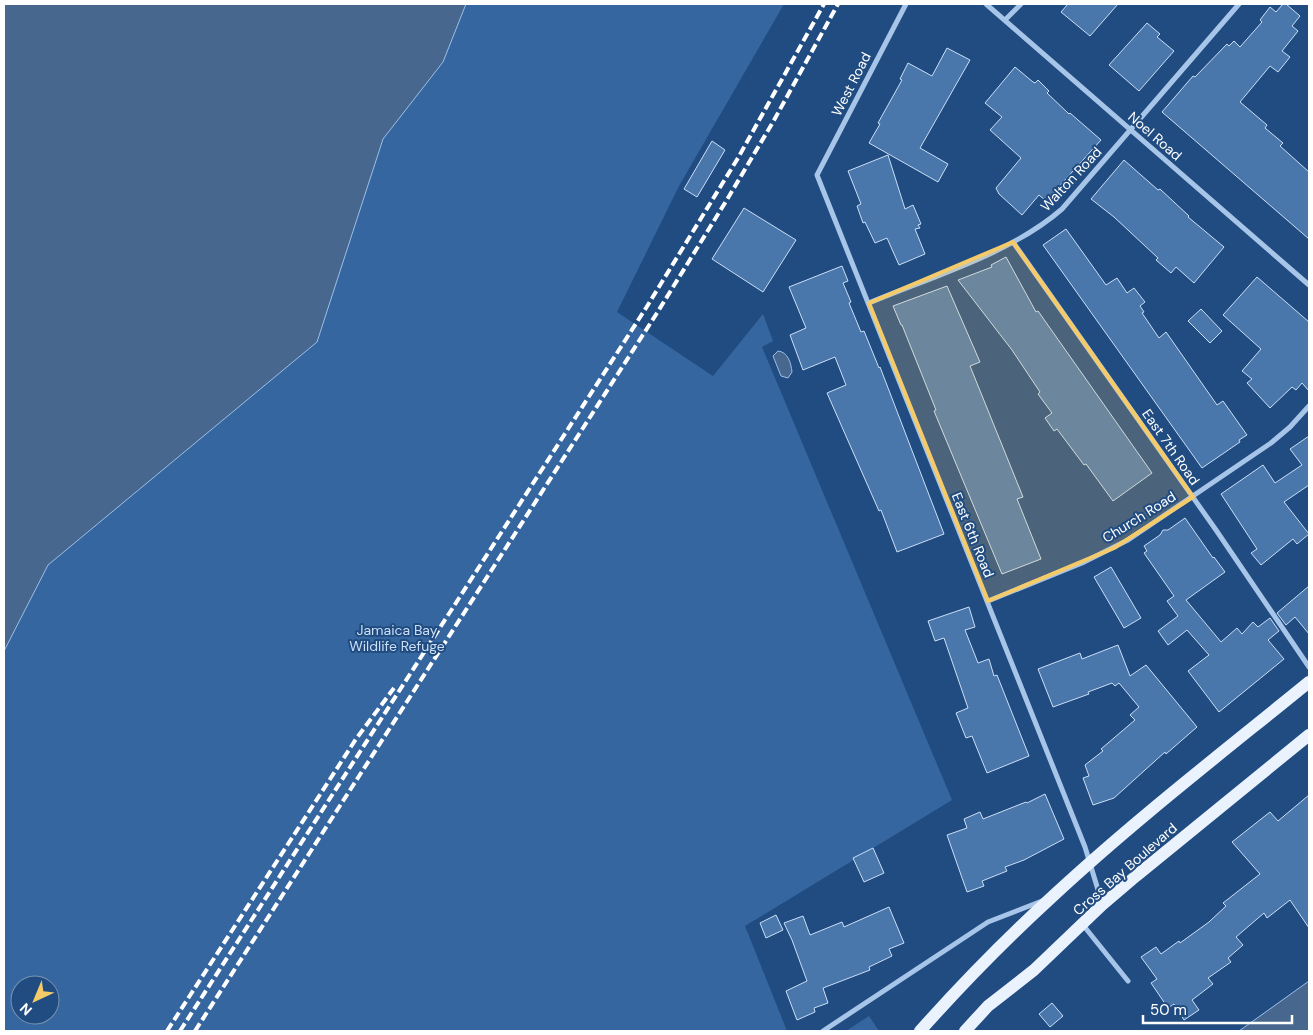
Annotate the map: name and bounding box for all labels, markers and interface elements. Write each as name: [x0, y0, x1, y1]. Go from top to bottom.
street label: West Road: [827, 49, 875, 119]
street label: Noel Road: [1124, 108, 1186, 164]
street label: Walton Road: [1037, 143, 1105, 215]
street label: East 7th Road: [1138, 405, 1204, 489]
street label: Church Road: [1099, 487, 1179, 547]
street label: East 6th Road: [948, 490, 998, 580]
park label: Jamaica Bay Wildlife Refuge: [349, 621, 445, 655]
street label: Cross Bay Boulevard: [1069, 819, 1181, 919]
north arrow: [10, 975, 60, 1025]
scale bar: [1143, 992, 1292, 1024]
text: N: [16, 999, 36, 1019]
text: 50 m: [1150, 1000, 1187, 1020]

